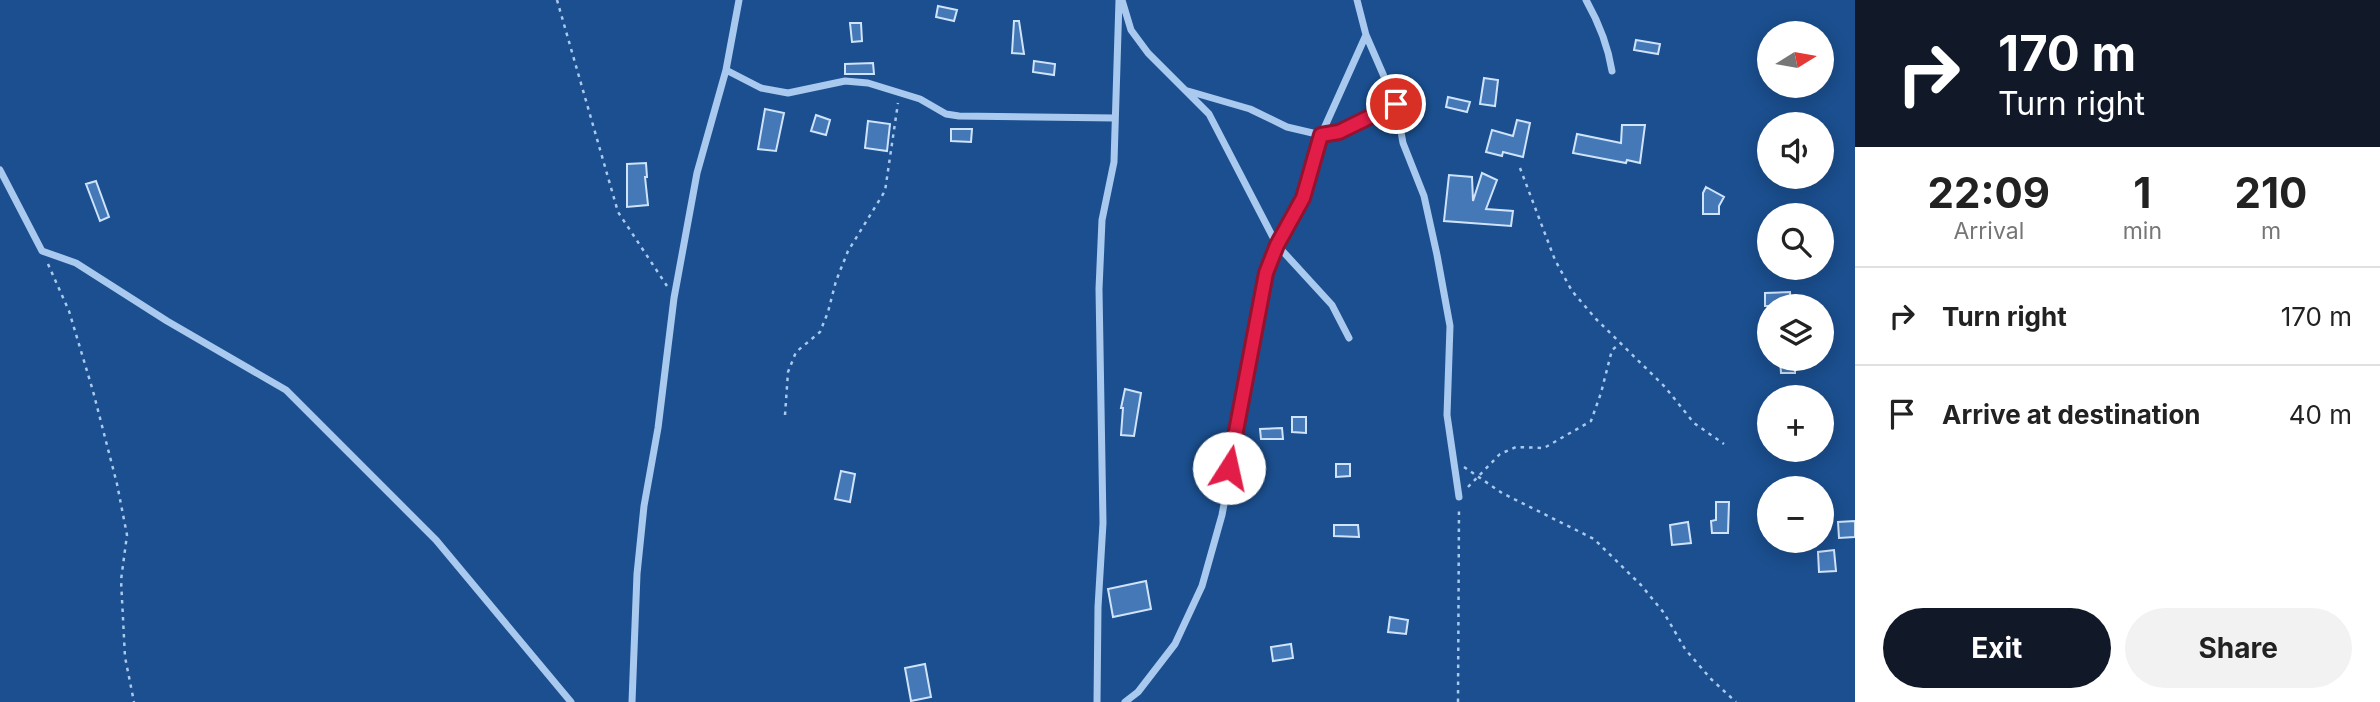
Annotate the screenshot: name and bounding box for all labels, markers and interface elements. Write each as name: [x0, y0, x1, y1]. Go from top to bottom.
north arrow: [1757, 21, 1834, 98]
map controls: [1757, 21, 1834, 553]
text: 170 m: [1998, 24, 2136, 83]
icon: right: [1883, 28, 1974, 119]
pin: [1366, 74, 1426, 134]
text: Turn right: [1998, 84, 2145, 123]
icon: arrive: [1377, 85, 1415, 123]
button: sound: [1757, 112, 1834, 189]
text: 22:09: [1928, 167, 2050, 218]
text: 1: [2133, 167, 2151, 218]
text: 210: [2235, 167, 2307, 218]
button: search: [1757, 203, 1834, 280]
text: Arrival: [1953, 217, 2024, 245]
text: min: [2123, 217, 2162, 245]
text: m: [2261, 217, 2281, 245]
button: layers: [1757, 294, 1834, 371]
icon: right: [1883, 297, 1921, 335]
text: Turn right: [1942, 301, 2067, 332]
text: 170 m: [2281, 301, 2352, 332]
button: +: [1757, 385, 1834, 462]
icon: arrive: [1883, 395, 1921, 433]
text: Arrive at destination: [1942, 399, 2201, 430]
text: 40 m: [2289, 399, 2352, 430]
position arrow: [1192, 431, 1266, 505]
button: −: [1757, 476, 1834, 553]
button: Exit: [1883, 608, 2111, 688]
button: Share: [2125, 608, 2352, 688]

